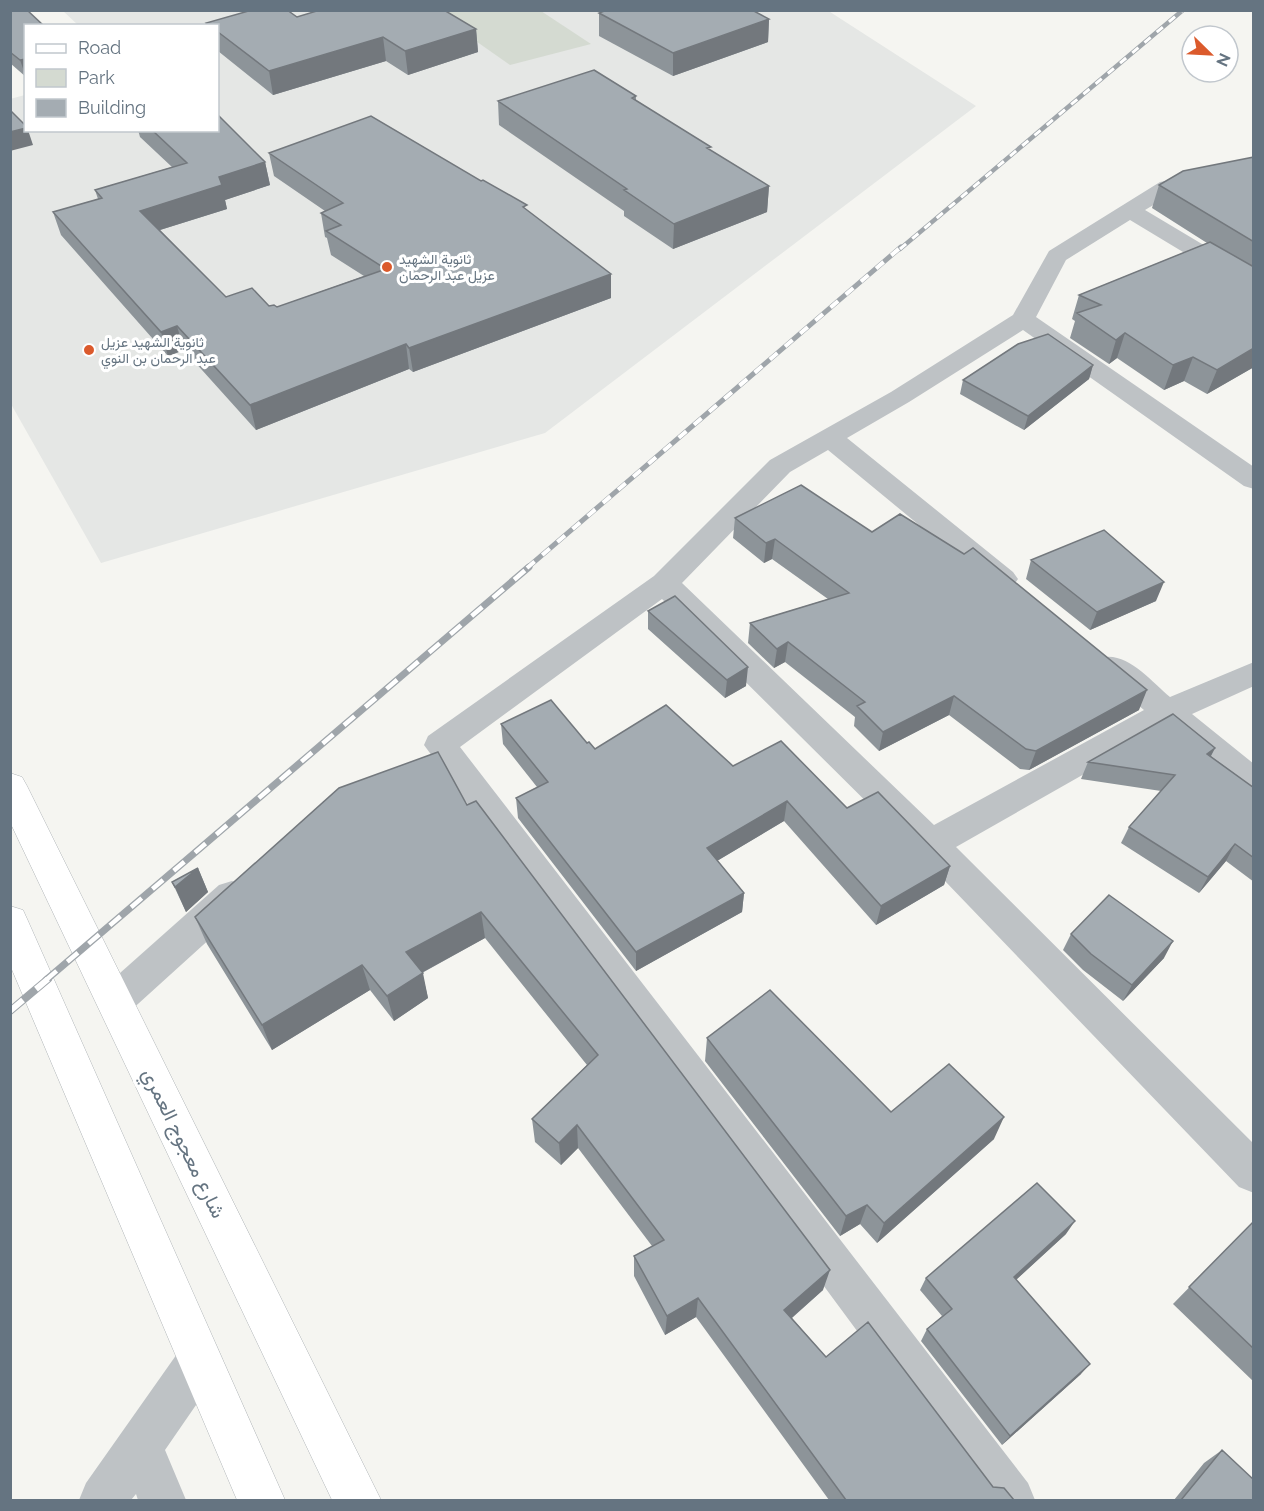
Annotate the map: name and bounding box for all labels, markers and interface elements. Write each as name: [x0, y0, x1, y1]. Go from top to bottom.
legend: [24, 24, 219, 132]
north arrow: [1180, 24, 1240, 84]
text: Road: [78, 37, 121, 58]
text: N: [1212, 50, 1234, 69]
text: Park: [78, 67, 115, 88]
text: Building: [78, 97, 146, 118]
place label: ثانوية الشهيد عزيل عبد الرحمان: [399, 251, 495, 284]
marker: ثانوية الشهيد عزيل عبد الرحمان: [380, 260, 394, 274]
place label: ثانوية الشهيد عزيل عبد الرحمان بن النوي: [101, 334, 216, 370]
marker: ثانوية الشهيد عزيل عبد الرحمان بن النوي: [82, 343, 96, 357]
street label: شارع معجوج العمري: [133, 1064, 231, 1224]

